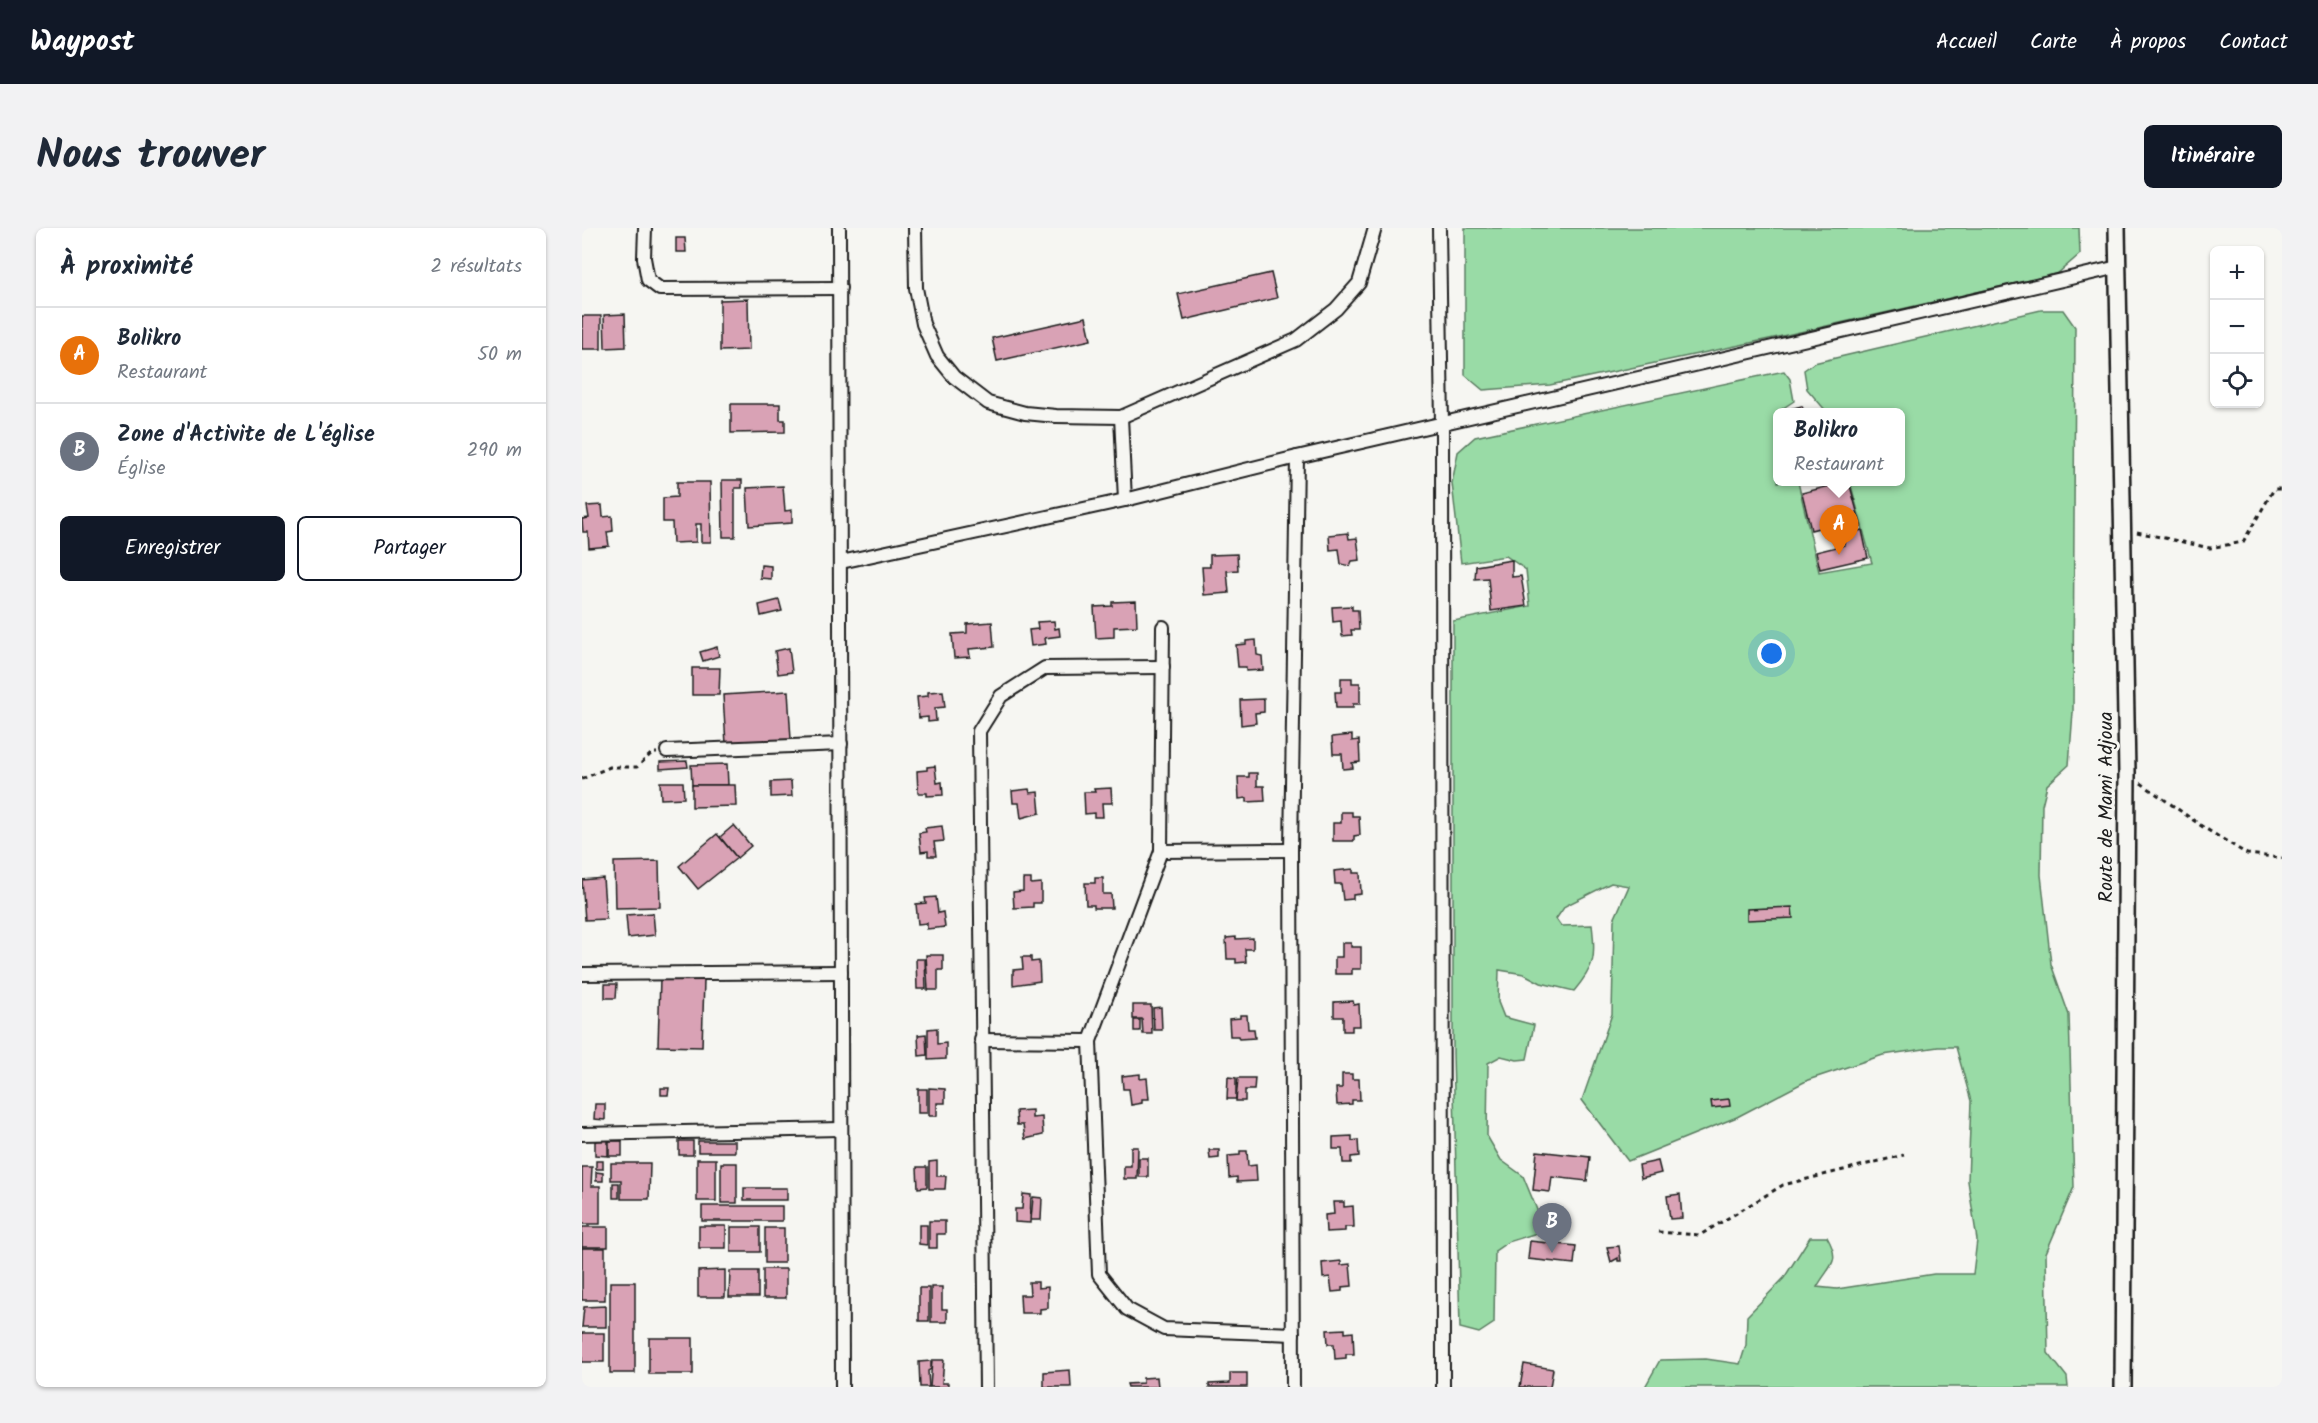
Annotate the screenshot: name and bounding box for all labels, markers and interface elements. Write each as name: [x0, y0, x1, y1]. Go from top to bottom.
text: Waypost: [30, 20, 134, 65]
text: Accueil: [1936, 26, 1997, 59]
text: Carte: [2030, 26, 2077, 59]
text: À propos: [2110, 26, 2186, 59]
text: Contact: [2219, 26, 2288, 59]
text: Nous trouver: [36, 123, 265, 190]
button: Itinéraire: [2144, 125, 2282, 188]
text: À proximité: [60, 246, 192, 288]
map controls: [2210, 246, 2264, 408]
button: +: [2210, 246, 2264, 300]
text: 2 résultats: [431, 251, 522, 283]
button: −: [2210, 300, 2264, 354]
text: Bolikro: [117, 322, 181, 357]
text: A: [73, 339, 86, 371]
text: 50 m: [477, 339, 522, 371]
button: locate: [2210, 354, 2264, 408]
text: Restaurant: [117, 357, 207, 389]
popup: [1773, 408, 1905, 486]
text: Bolikro: [1794, 414, 1858, 449]
text: Zone d'Activite de L'église: [117, 418, 375, 453]
text: B: [73, 435, 86, 467]
text: 290 m: [467, 435, 522, 467]
text: Restaurant: [1794, 449, 1884, 481]
text: Église: [117, 453, 165, 485]
pin: A: [1820, 506, 1858, 555]
button: Enregistrer: [60, 516, 285, 581]
button: Partager: [297, 516, 522, 581]
your location: [1757, 639, 1786, 668]
street label: Route de Mami Adjoua: [2091, 711, 2123, 903]
pin: B: [1532, 1204, 1572, 1253]

